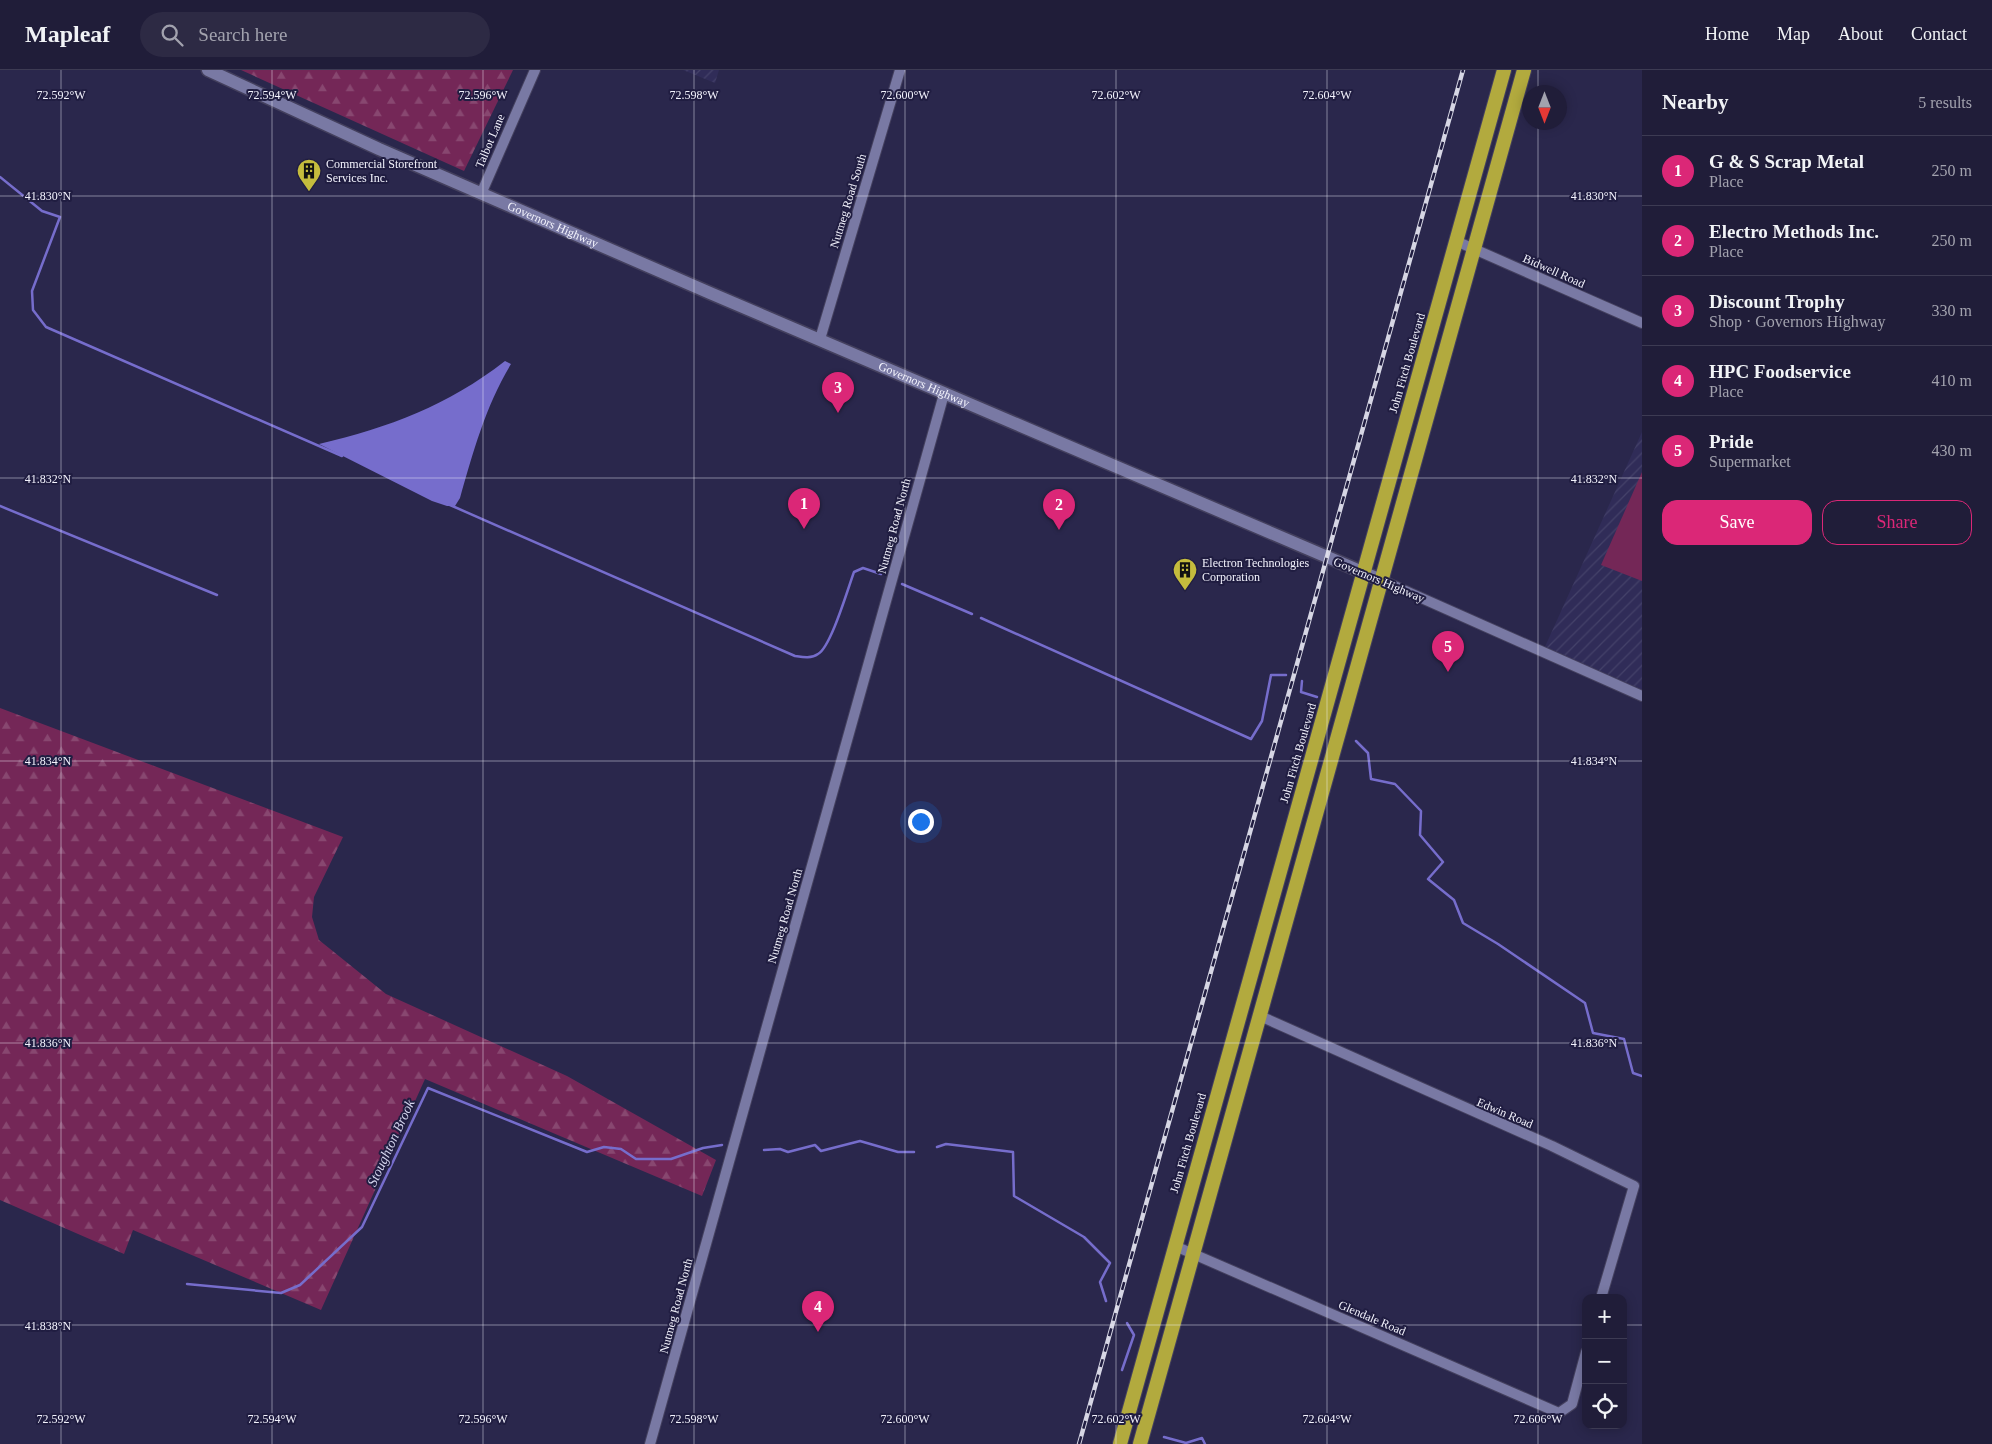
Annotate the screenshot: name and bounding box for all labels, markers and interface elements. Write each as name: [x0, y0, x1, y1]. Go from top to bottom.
search box: [140, 12, 490, 57]
text: Mapleaf: [25, 21, 110, 47]
icon: search: [158, 21, 186, 49]
text: Search here: [198, 24, 287, 45]
text: Home: [1705, 24, 1749, 44]
text: Map: [1777, 24, 1810, 44]
text: About: [1838, 24, 1883, 44]
text: Contact: [1911, 24, 1967, 44]
north arrow: [1522, 85, 1567, 130]
text: 72.592°W: [36, 88, 86, 102]
text: 72.594°W: [247, 88, 297, 102]
text: 72.596°W: [458, 88, 508, 102]
text: 72.598°W: [669, 88, 719, 102]
text: 72.600°W: [880, 88, 930, 102]
text: 72.602°W: [1091, 88, 1141, 102]
text: 72.604°W: [1302, 88, 1352, 102]
text: Nearby: [1662, 90, 1729, 114]
text: 5 results: [1918, 94, 1972, 111]
street label: Talbot Lane: [472, 112, 508, 170]
text: G & S Scrap Metal: [1709, 151, 1864, 172]
street label: Nutmeg Road South: [827, 152, 869, 250]
place label: Commercial Storefront Services Inc.: [326, 157, 438, 185]
building icon: Commercial Storefront Services Inc.: [296, 158, 322, 192]
text: 1: [1674, 162, 1682, 179]
text: 250 m: [1932, 162, 1972, 179]
text: Place: [1709, 173, 1744, 190]
text: 41.830°N: [25, 189, 72, 203]
text: 41.830°N: [1571, 189, 1618, 203]
street label: Governors Highway: [505, 199, 600, 251]
text: Electro Methods Inc.: [1709, 221, 1879, 242]
text: 2: [1674, 232, 1682, 249]
text: 250 m: [1932, 232, 1972, 249]
text: Place: [1709, 243, 1744, 260]
street label: Bidwell Road: [1521, 251, 1587, 291]
text: Discount Trophy: [1709, 291, 1845, 312]
text: 3: [1674, 302, 1682, 319]
text: 330 m: [1932, 302, 1972, 319]
street label: John Fitch Boulevard: [1386, 311, 1428, 415]
text: Shop · Governors Highway: [1709, 313, 1885, 330]
street label: Governors Highway: [876, 359, 972, 410]
text: HPC Foodservice: [1709, 361, 1851, 382]
pin: 3: [822, 372, 854, 413]
text: 4: [1674, 372, 1682, 389]
text: 410 m: [1932, 372, 1972, 389]
text: Place: [1709, 383, 1744, 400]
text: Pride: [1709, 431, 1753, 452]
text: 5: [1674, 442, 1682, 459]
text: 430 m: [1932, 442, 1972, 459]
text: Supermarket: [1709, 453, 1791, 470]
text: 41.832°N: [25, 472, 72, 486]
text: 41.832°N: [1571, 472, 1618, 486]
street label: Nutmeg Road North: [875, 477, 913, 575]
pin: 1: [788, 488, 820, 529]
pin: 2: [1043, 489, 1075, 530]
button: Save: [1662, 500, 1812, 545]
button: Share: [1822, 500, 1972, 545]
street label: Governors Highway: [1331, 554, 1427, 606]
place label: Electron Technologies Corporation: [1202, 556, 1310, 584]
building icon: Electron Technologies Corporation: [1172, 557, 1198, 591]
pin: 5: [1432, 631, 1464, 672]
street label: John Fitch Boulevard: [1277, 701, 1319, 805]
text: 41.834°N: [25, 754, 72, 768]
text: 41.834°N: [1571, 754, 1618, 768]
your location: [908, 809, 934, 835]
street label: Nutmeg Road North: [765, 867, 805, 965]
text: 41.836°N: [25, 1036, 72, 1050]
text: 41.836°N: [1571, 1036, 1618, 1050]
street label: John Fitch Boulevard: [1167, 1091, 1209, 1195]
street label: Edwin Road: [1475, 1095, 1535, 1131]
water label: Stoughton Brook: [364, 1097, 418, 1189]
street label: Nutmeg Road North: [657, 1257, 695, 1355]
pin: 4: [802, 1291, 834, 1332]
map controls: [1582, 1294, 1627, 1429]
button: +: [1582, 1294, 1627, 1339]
street label: Glendale Road: [1336, 1298, 1408, 1338]
text: 41.838°N: [25, 1319, 72, 1333]
button: −: [1582, 1339, 1627, 1384]
button: locate: [1582, 1384, 1627, 1429]
text: 72.592°W: [36, 1412, 86, 1426]
text: 72.594°W: [247, 1412, 297, 1426]
text: 72.596°W: [458, 1412, 508, 1426]
text: 72.598°W: [669, 1412, 719, 1426]
text: 72.600°W: [880, 1412, 930, 1426]
text: 72.602°W: [1091, 1412, 1141, 1426]
text: 72.604°W: [1302, 1412, 1352, 1426]
text: 72.606°W: [1513, 1412, 1563, 1426]

